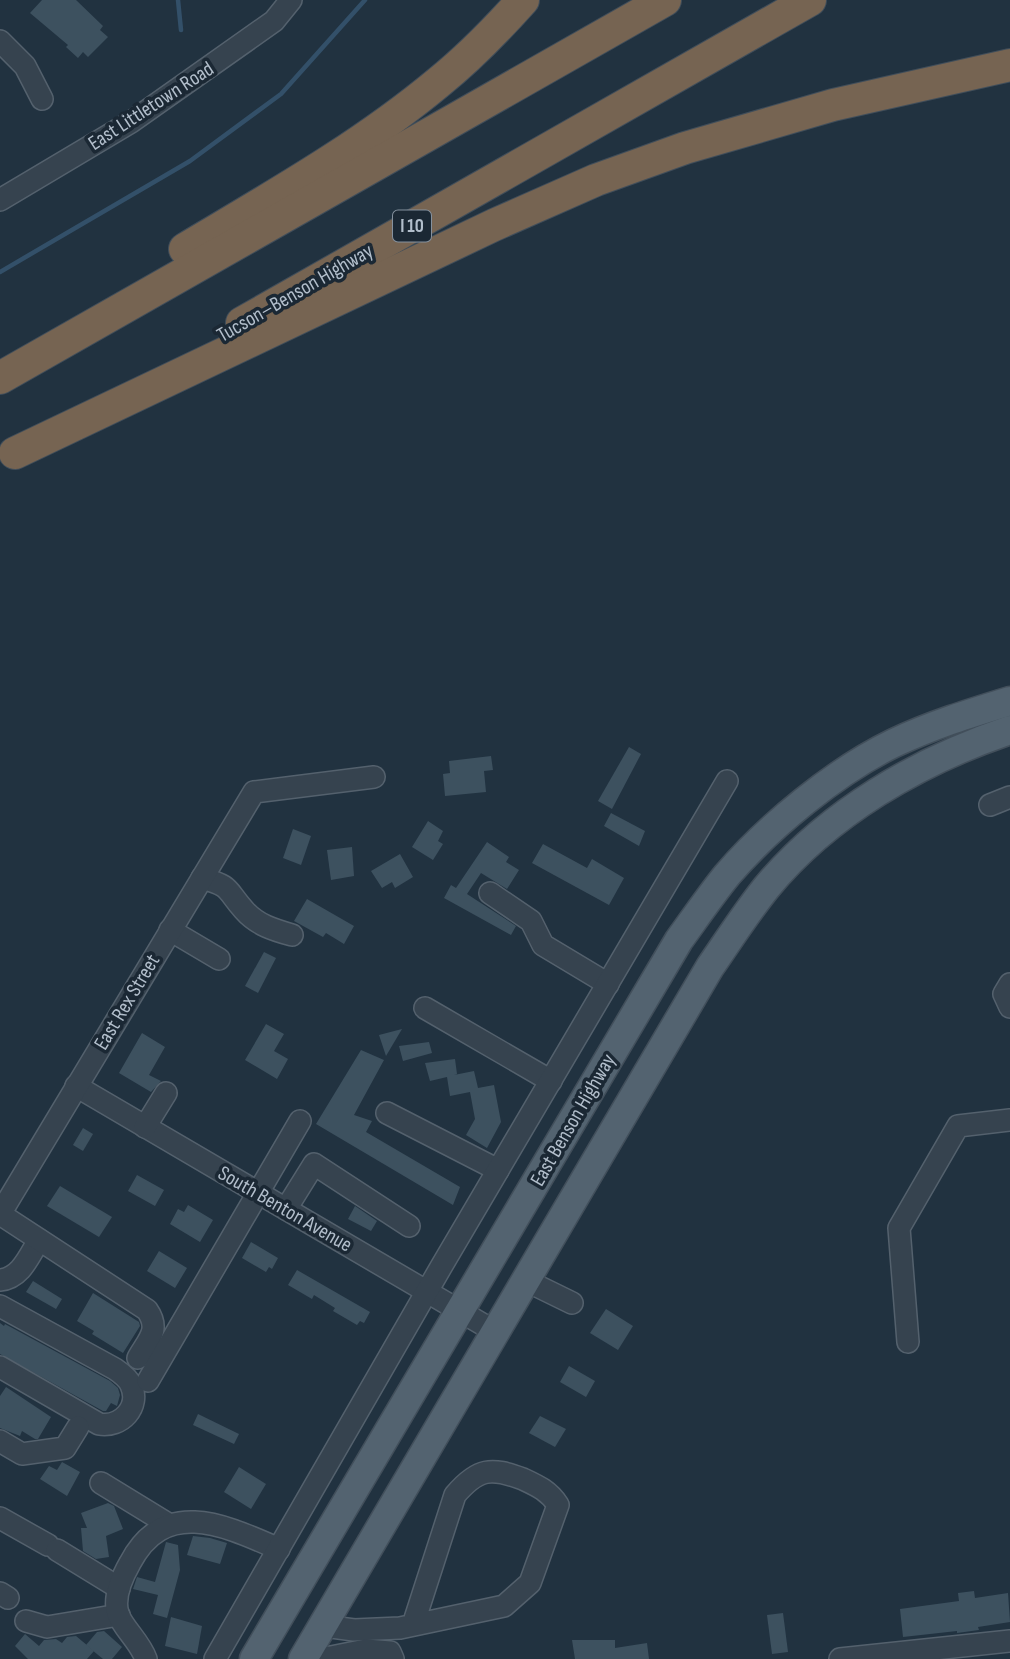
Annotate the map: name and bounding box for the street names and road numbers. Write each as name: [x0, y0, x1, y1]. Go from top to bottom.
street label: East Littletown Road: [84, 56, 218, 156]
road number: I 10: [393, 210, 431, 242]
street label: Tucson–Benson Highway: [213, 238, 377, 348]
street label: East Rex Street: [89, 950, 165, 1054]
street label: East Benson Highway: [525, 1049, 621, 1191]
street label: South Benton Avenue: [213, 1160, 357, 1258]

